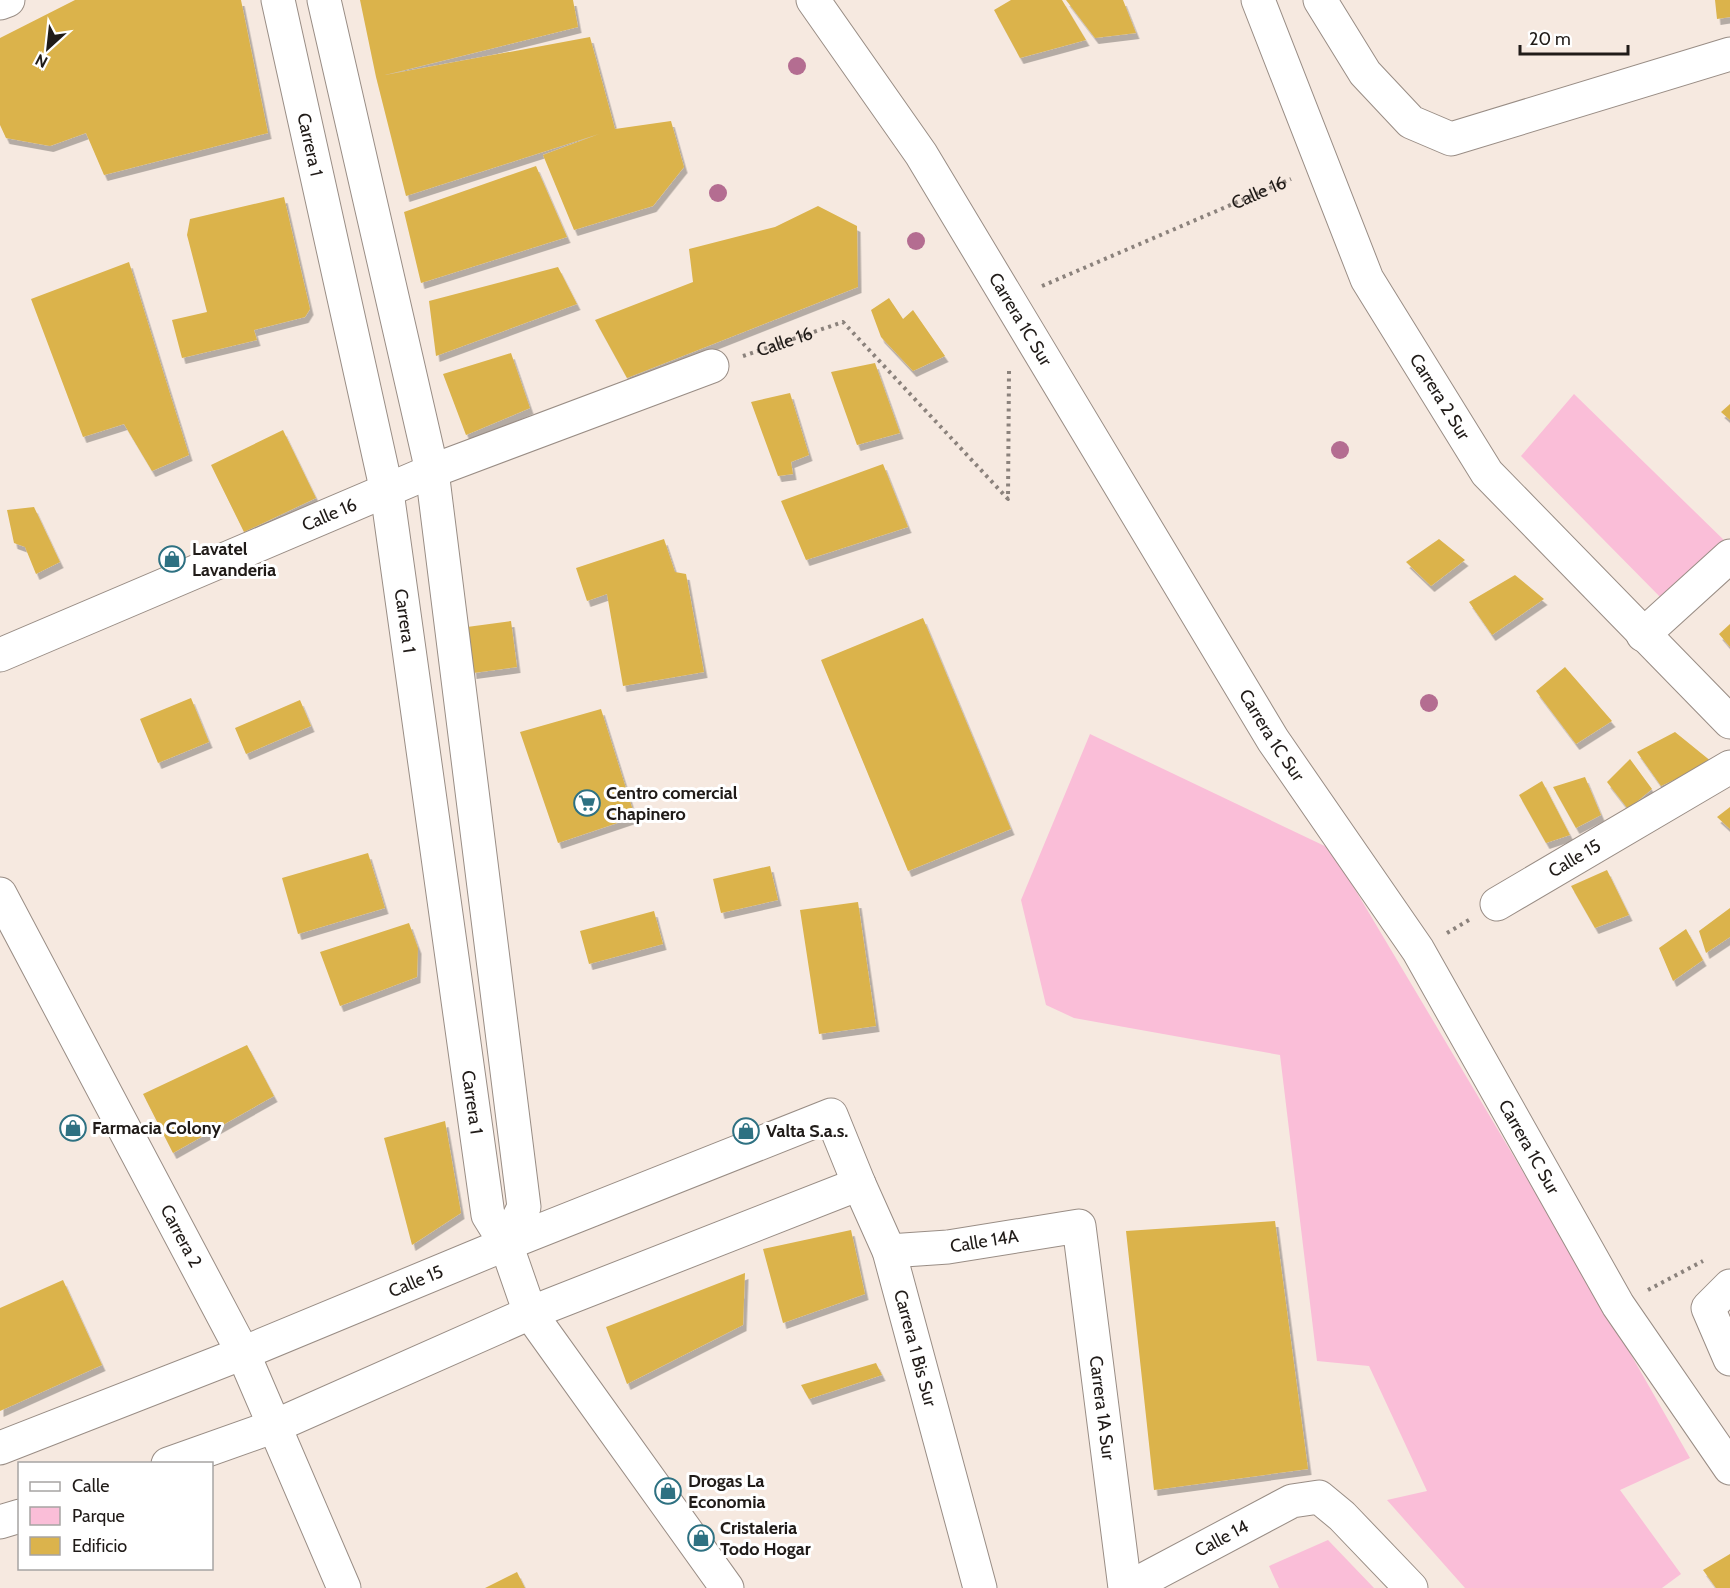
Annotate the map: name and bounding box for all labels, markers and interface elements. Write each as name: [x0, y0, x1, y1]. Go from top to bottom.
north arrow: [18, 18, 78, 78]
scale bar: [1520, 18, 1628, 56]
text: 20 m: [1529, 28, 1571, 50]
text: N: [32, 50, 51, 72]
street label: Carrera 1: [292, 111, 328, 178]
street label: Calle 16: [1228, 171, 1290, 214]
street label: Carrera 1C Sur: [984, 269, 1057, 370]
street label: Calle 16: [754, 322, 815, 362]
street label: Carrera 2 Sur: [1405, 350, 1475, 444]
street label: Calle 16: [299, 493, 360, 536]
place label: Lavatel Lavanderia: [192, 538, 276, 581]
shop icon: Lavatel Lavanderia: [157, 544, 187, 574]
street label: Carrera 1: [390, 587, 420, 654]
street label: Carrera 1C Sur: [1234, 685, 1309, 786]
place label: Centro comercial Chapinero: [606, 782, 738, 825]
supermarket icon: Centro comercial Chapinero: [572, 788, 602, 818]
street label: Calle 15: [1544, 834, 1605, 882]
street label: Carrera 1: [457, 1069, 488, 1135]
street label: Carrera 1C Sur: [1494, 1096, 1564, 1198]
shop icon: Farmacia Colony: [58, 1113, 88, 1143]
shop icon: Valta S.a.s.: [731, 1116, 761, 1146]
place label: Farmacia Colony: [92, 1117, 221, 1139]
place label: Valta S.a.s.: [766, 1120, 848, 1142]
street label: Carrera 2: [155, 1201, 207, 1271]
street label: Calle 14A: [949, 1225, 1020, 1257]
street label: Calle 15: [385, 1260, 446, 1302]
street label: Carrera 1 Bis Sur: [889, 1287, 942, 1409]
street label: Carrera 1A Sur: [1085, 1354, 1120, 1461]
legend: [18, 1462, 213, 1570]
place label: Drogas La Economia: [688, 1470, 766, 1513]
text: Calle: [72, 1475, 109, 1497]
shop icon: Drogas La Economia: [653, 1476, 683, 1506]
text: Parque: [72, 1505, 125, 1527]
street label: Calle 14: [1191, 1515, 1252, 1562]
place label: Cristaleria Todo Hogar: [720, 1517, 811, 1560]
shop icon: Cristaleria Todo Hogar: [686, 1523, 716, 1553]
text: Edificio: [72, 1535, 127, 1557]

